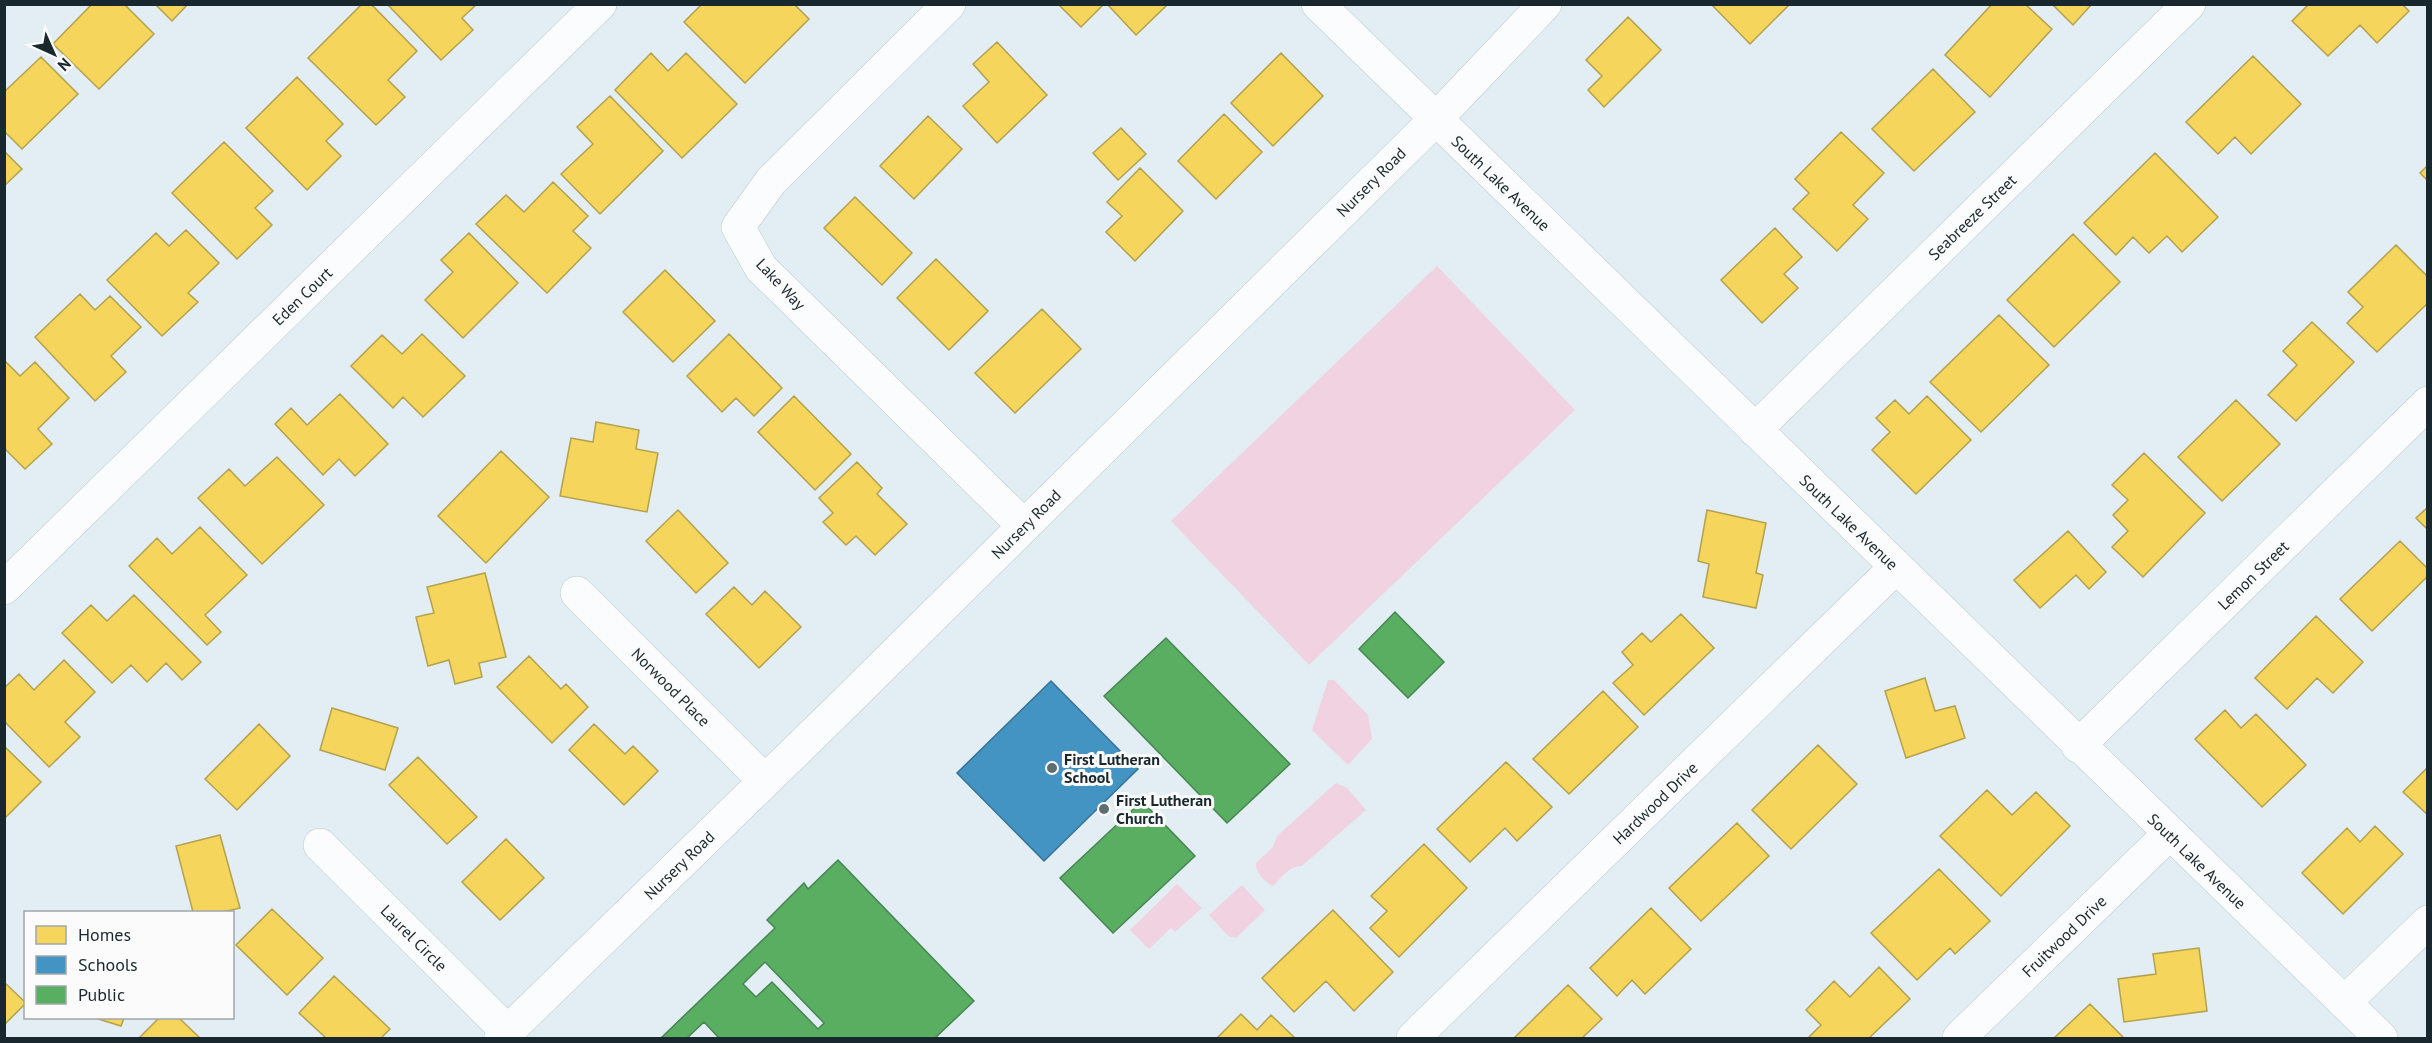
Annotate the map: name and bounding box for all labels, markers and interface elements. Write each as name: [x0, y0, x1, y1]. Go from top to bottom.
north arrow: [24, 24, 84, 84]
text: N: [54, 54, 75, 75]
street label: South Lake Avenue: [1448, 131, 1554, 235]
street label: Nursery Road: [1332, 143, 1410, 221]
street label: Seabreeze Street: [1924, 170, 2021, 264]
street label: Lake Way: [752, 254, 810, 314]
street label: Eden Court: [268, 262, 336, 329]
street label: South Lake Avenue: [1796, 470, 1902, 574]
street label: Nursery Road: [987, 485, 1065, 563]
street label: Lemon Street: [2213, 536, 2293, 614]
street label: Norwood Place: [628, 644, 714, 730]
place label: First Lutheran School: [1064, 749, 1160, 787]
street label: Hardwood Drive: [1608, 758, 1702, 848]
marker: First Lutheran School: [1045, 761, 1059, 775]
place label: First Lutheran Church: [1116, 790, 1212, 828]
marker: First Lutheran Church: [1097, 802, 1111, 816]
street label: South Lake Avenue: [2144, 809, 2250, 913]
street label: Nursery Road: [640, 826, 718, 904]
street label: Fruitwood Drive: [2018, 891, 2110, 981]
street label: Laurel Circle: [377, 901, 451, 975]
legend: [24, 911, 234, 1019]
text: Homes: [78, 923, 131, 946]
text: Schools: [78, 953, 138, 976]
text: Public: [78, 983, 125, 1006]

